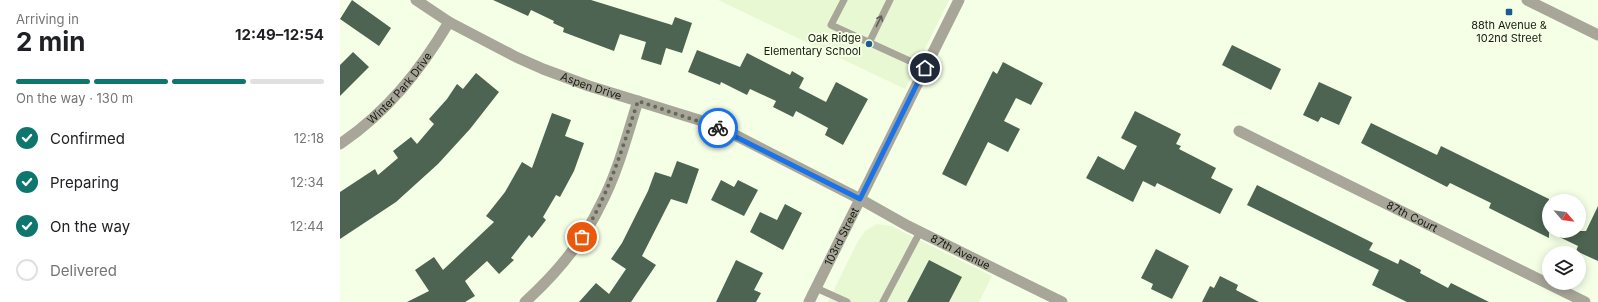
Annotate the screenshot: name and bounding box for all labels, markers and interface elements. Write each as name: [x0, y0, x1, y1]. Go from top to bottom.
marker: 88th Avenue & 102nd Street: [1504, 7, 1514, 17]
text: Arriving in: [16, 11, 79, 27]
one-way arrow: [876, 16, 883, 28]
place label: 88th Avenue & 102nd Street: [1471, 18, 1547, 45]
text: 12:49–12:54: [235, 25, 324, 44]
text: 2 min: [16, 26, 86, 57]
place label: Oak Ridge Elementary School: [764, 31, 861, 58]
marker: Oak Ridge Elementary School: [864, 39, 874, 49]
street label: Winter Park Drive: [364, 50, 435, 127]
pin: [908, 51, 942, 85]
icon: home: [914, 57, 936, 79]
street label: Aspen Drive: [559, 69, 623, 103]
text: On the way · 130 m: [16, 90, 133, 106]
courier: [698, 108, 738, 148]
icon: bike: [707, 117, 729, 139]
icon: check: [16, 127, 38, 149]
text: Confirmed: [50, 129, 125, 148]
text: 12:18: [294, 130, 324, 146]
icon: check: [16, 171, 38, 193]
text: Preparing: [50, 173, 119, 192]
text: 12:34: [291, 174, 324, 190]
north arrow: [1542, 194, 1586, 238]
map controls: [1542, 194, 1586, 290]
street label: 87th Court: [1384, 198, 1440, 235]
street label: 103rd Street: [821, 205, 862, 268]
icon: check: [16, 215, 38, 237]
text: On the way: [50, 217, 130, 236]
text: 12:44: [290, 218, 324, 234]
pin: [565, 220, 599, 254]
icon: bag: [571, 226, 593, 248]
street label: 87th Avenue: [928, 231, 993, 273]
button: layers: [1542, 246, 1586, 290]
text: Delivered: [50, 261, 117, 280]

